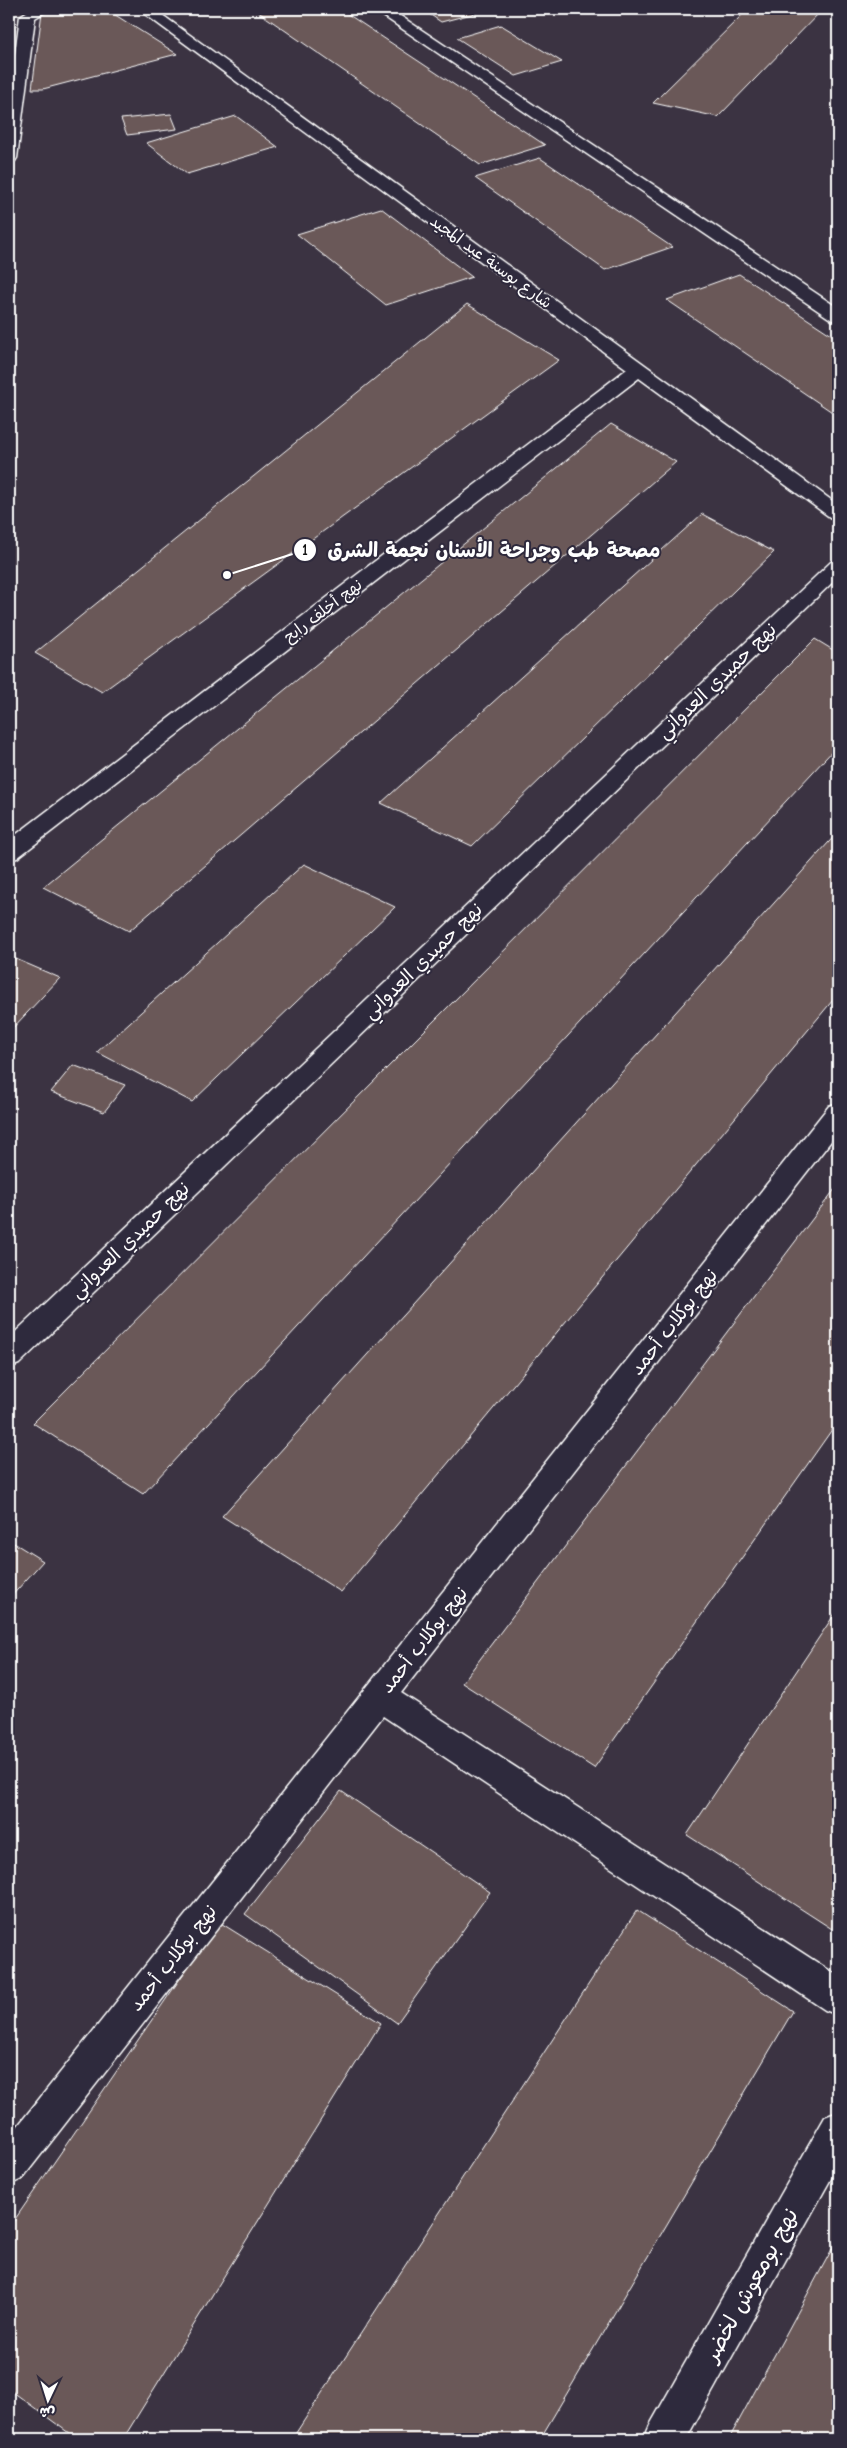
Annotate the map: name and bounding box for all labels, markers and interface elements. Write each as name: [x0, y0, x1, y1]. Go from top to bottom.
street label: شارع بوسنة عبد المجيد: [425, 212, 555, 314]
callout: مصحة طب وجراحة الأسنان نجمة الشرق: [293, 532, 671, 567]
text: مصحة طب وجراحة الأسنان نجمة الشرق: [328, 537, 660, 563]
text: 1: [302, 541, 308, 559]
street label: نهج أخلف رابح: [280, 576, 366, 647]
street label: نهج حميدي العدواني: [653, 618, 785, 747]
street label: نهج حميدي العدواني: [359, 898, 491, 1027]
street label: نهج حميدي العدواني: [66, 1177, 198, 1306]
street label: نهج بوكلاب أحمد: [626, 1264, 723, 1380]
street label: نهج بوكلاب أحمد: [376, 1582, 473, 1698]
street label: نهج بوكلاب أحمد: [125, 1900, 222, 2016]
street label: نهج بومعوش لخضر: [697, 2204, 806, 2369]
north arrow: [22, 2376, 72, 2426]
text: ش: [39, 2403, 55, 2421]

